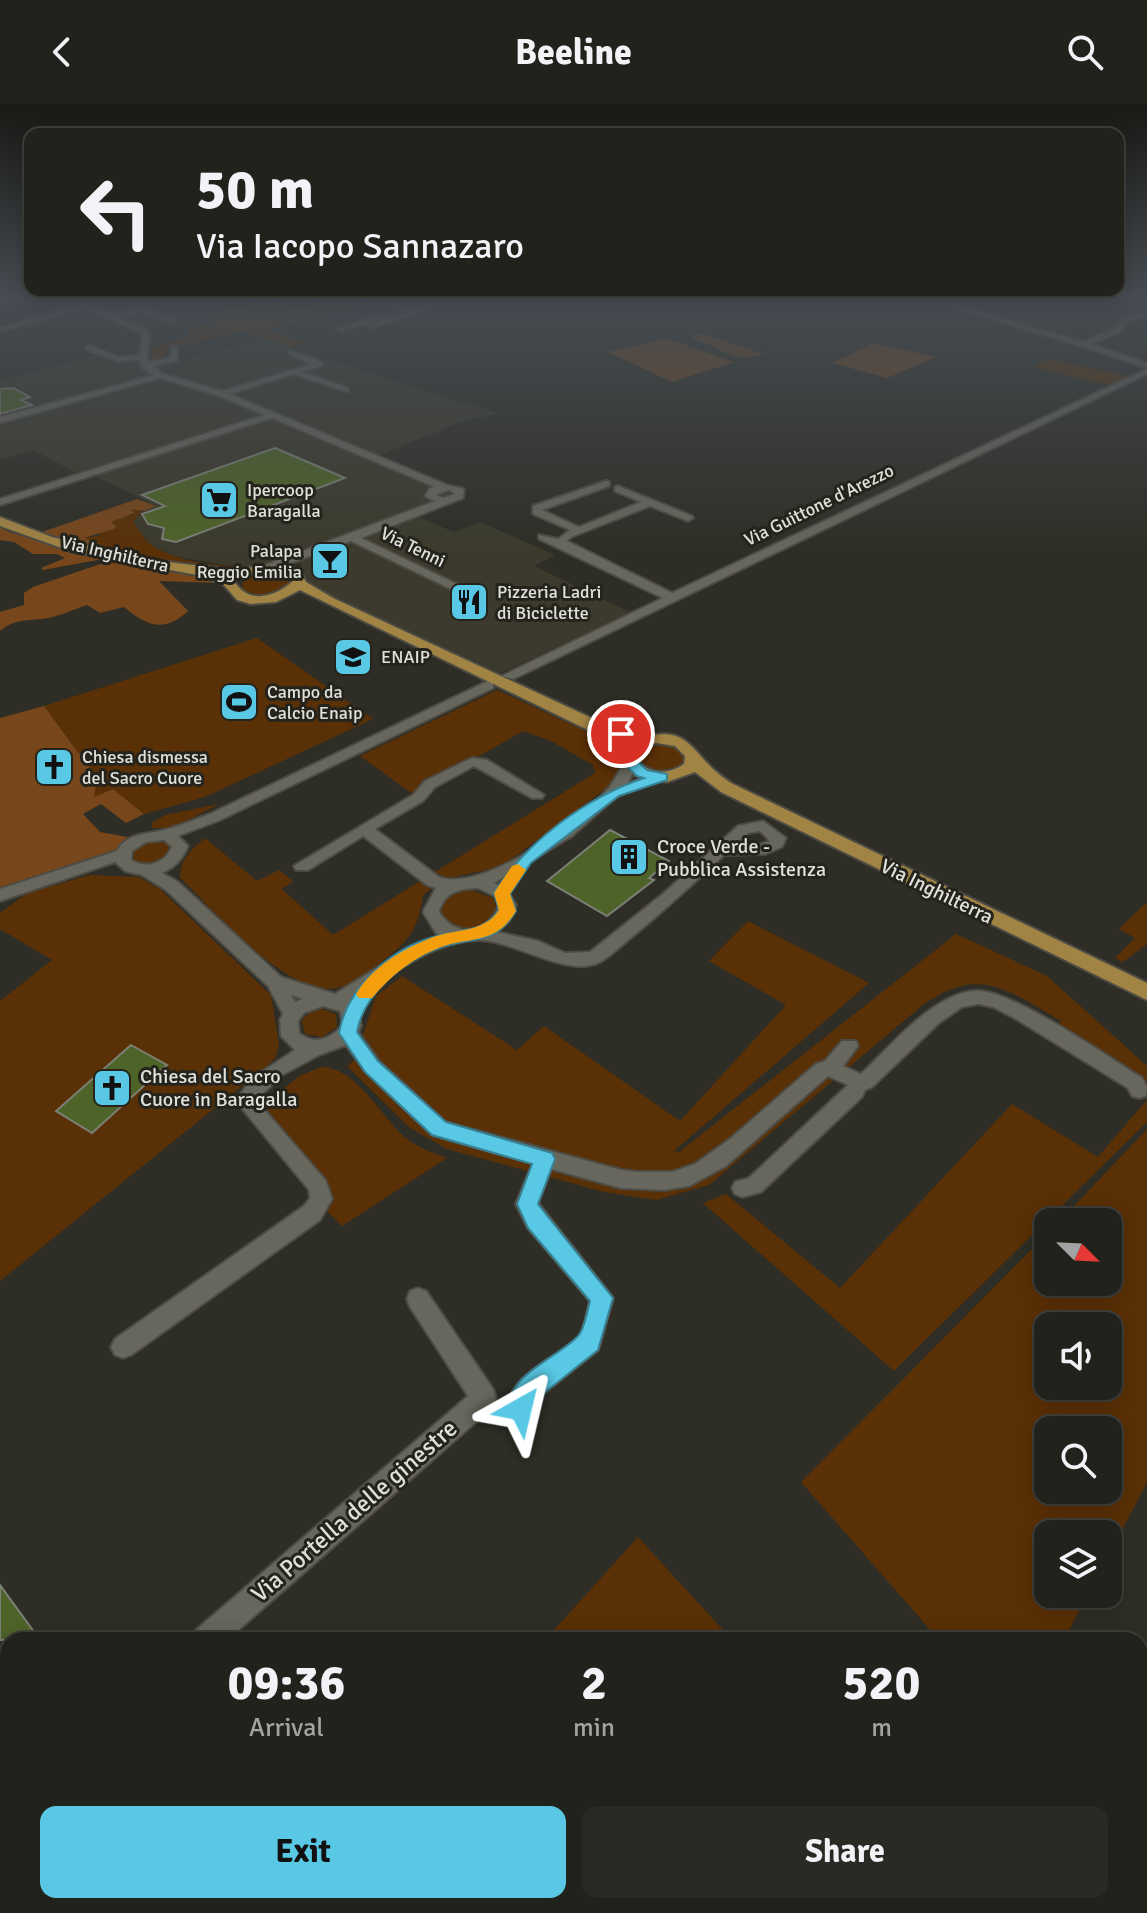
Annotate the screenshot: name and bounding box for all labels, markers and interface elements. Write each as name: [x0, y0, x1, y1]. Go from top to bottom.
icon: back: [40, 30, 84, 74]
text: Beeline: [515, 30, 632, 75]
icon: search: [1063, 30, 1107, 74]
text: 50 m: [196, 155, 314, 224]
icon: left: [64, 160, 168, 264]
text: Via Iacopo Sannazaro: [196, 224, 524, 269]
street label: Via Guittone d'Arezzo: [741, 459, 897, 551]
supermarket icon: Ipercoop Baragalla: [198, 479, 240, 521]
place label: Ipercoop Baragalla: [247, 479, 321, 522]
street label: Via Tenni: [377, 522, 449, 572]
street label: Via Inghilterra: [59, 531, 171, 577]
place label: Palapa Reggio Emilia: [197, 540, 302, 583]
bar icon: Palapa Reggio Emilia: [309, 540, 351, 582]
restaurant icon: Pizzeria Ladri di Biciclette: [448, 581, 490, 623]
place label: Pizzeria Ladri di Biciclette: [497, 581, 601, 624]
school or university icon: ENAIP: [332, 636, 374, 678]
place label: ENAIP: [381, 646, 430, 668]
sports icon: Campo da Calcio Enaip: [218, 681, 260, 723]
place label: Campo da Calcio Enaip: [267, 681, 362, 724]
pin: [587, 700, 655, 768]
icon: arrive: [599, 712, 643, 756]
church icon: Chiesa dismessa del Sacro Cuore: [33, 746, 75, 788]
place label: Chiesa dismessa del Sacro Cuore: [82, 746, 208, 789]
place label: Croce Verde - Pubblica Assistenza: [657, 834, 826, 882]
building icon: Croce Verde - Pubblica Assistenza: [608, 836, 650, 878]
street label: Via Inghilterra: [876, 853, 997, 929]
place label: Chiesa del Sacro Cuore in Baragalla: [140, 1064, 297, 1112]
church icon: Chiesa del Sacro Cuore in Baragalla: [91, 1067, 133, 1109]
north arrow: [1034, 1208, 1122, 1296]
map controls: [1034, 1208, 1122, 1608]
button: sound: [1034, 1312, 1122, 1400]
position arrow: [479, 1367, 563, 1451]
street label: Via Portella delle ginestre: [245, 1413, 463, 1609]
button: search: [1034, 1416, 1122, 1504]
button: layers: [1034, 1520, 1122, 1608]
text: 09:36: [228, 1654, 345, 1713]
text: 2: [581, 1654, 607, 1713]
text: 520: [843, 1654, 920, 1713]
text: Arrival: [249, 1712, 324, 1744]
text: min: [573, 1712, 615, 1744]
text: m: [871, 1712, 892, 1744]
button: Exit: [40, 1806, 566, 1898]
button: Share: [582, 1806, 1108, 1898]

